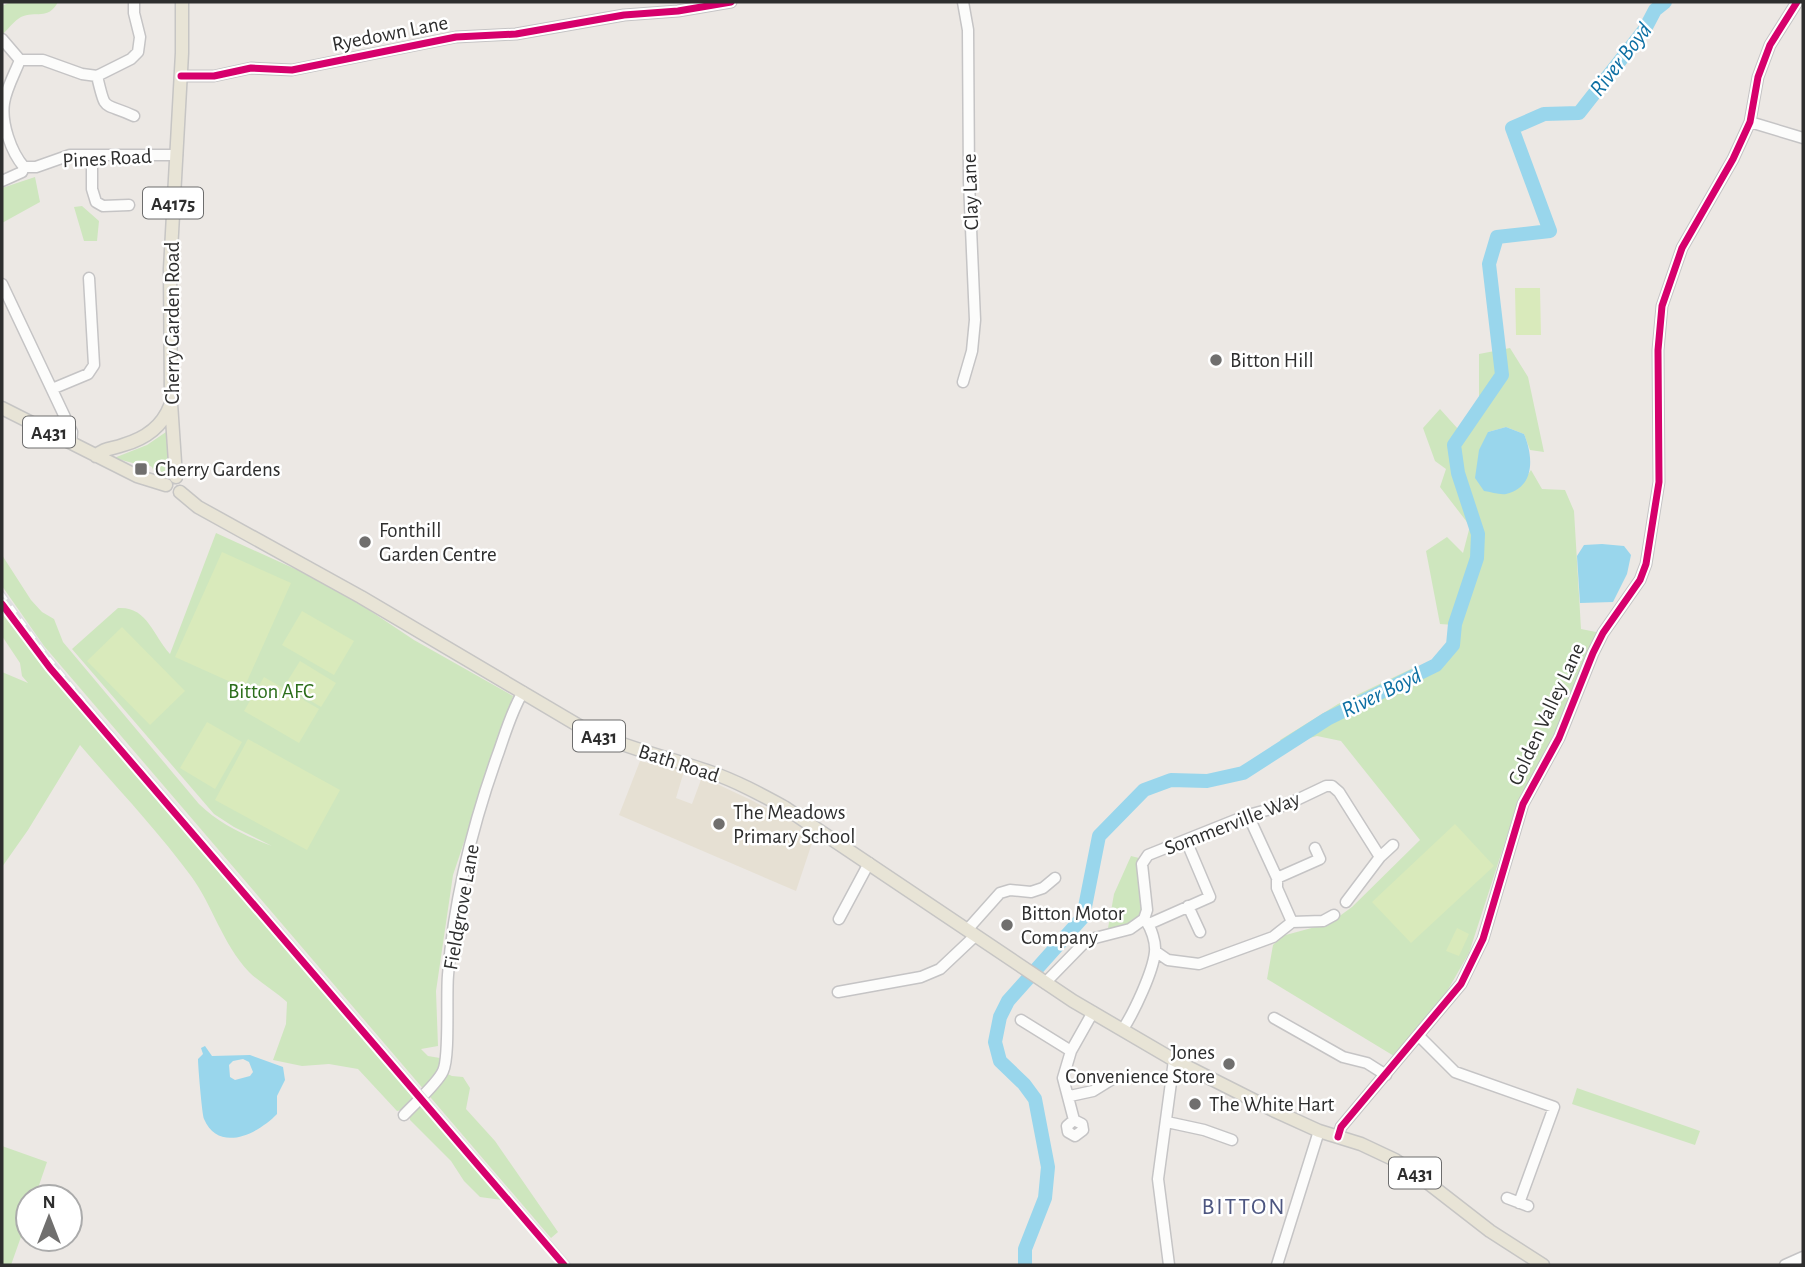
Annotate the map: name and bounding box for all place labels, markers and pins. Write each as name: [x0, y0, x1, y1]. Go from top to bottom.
place label: Bitton Hill: [1230, 350, 1314, 371]
marker: Bitton Hill: [1208, 352, 1224, 368]
place label: Cherry Gardens: [155, 459, 281, 480]
marker: Cherry Gardens: [133, 461, 149, 477]
place label: Fonthill Garden Centre: [379, 520, 497, 565]
marker: Fonthill Garden Centre: [357, 534, 373, 550]
place label: The Meadows Primary School: [733, 802, 856, 847]
marker: The Meadows Primary School: [711, 816, 727, 832]
place label: Bitton Motor Company: [1021, 903, 1125, 948]
marker: Bitton Motor Company: [999, 917, 1015, 933]
place label: Jones Convenience Store: [1065, 1042, 1215, 1087]
marker: Jones Convenience Store: [1221, 1056, 1237, 1072]
place label: The White Hart: [1209, 1094, 1334, 1115]
marker: The White Hart: [1187, 1096, 1203, 1112]

